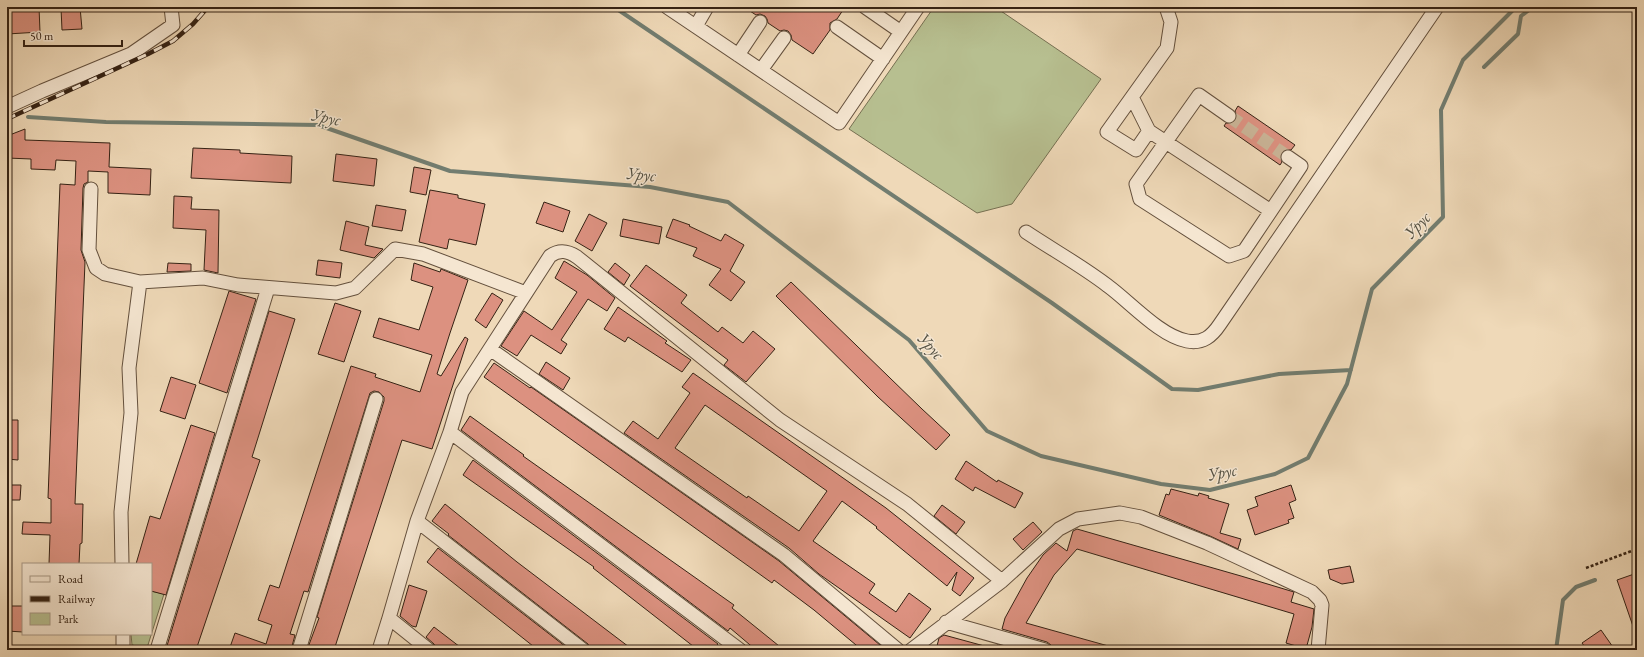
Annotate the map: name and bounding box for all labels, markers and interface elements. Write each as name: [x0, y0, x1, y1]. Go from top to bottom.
scale bar: [24, 22, 122, 48]
text: 50 m: [30, 28, 54, 44]
water label: Урус: [309, 103, 343, 131]
water label: Урус: [625, 162, 657, 187]
water label: Урус: [1399, 206, 1436, 243]
water label: Урус: [913, 328, 949, 365]
water label: Урус: [1206, 458, 1239, 485]
legend: [22, 563, 152, 635]
text: Road: [58, 571, 84, 587]
text: Railway: [58, 591, 96, 607]
text: Park: [58, 611, 79, 627]

